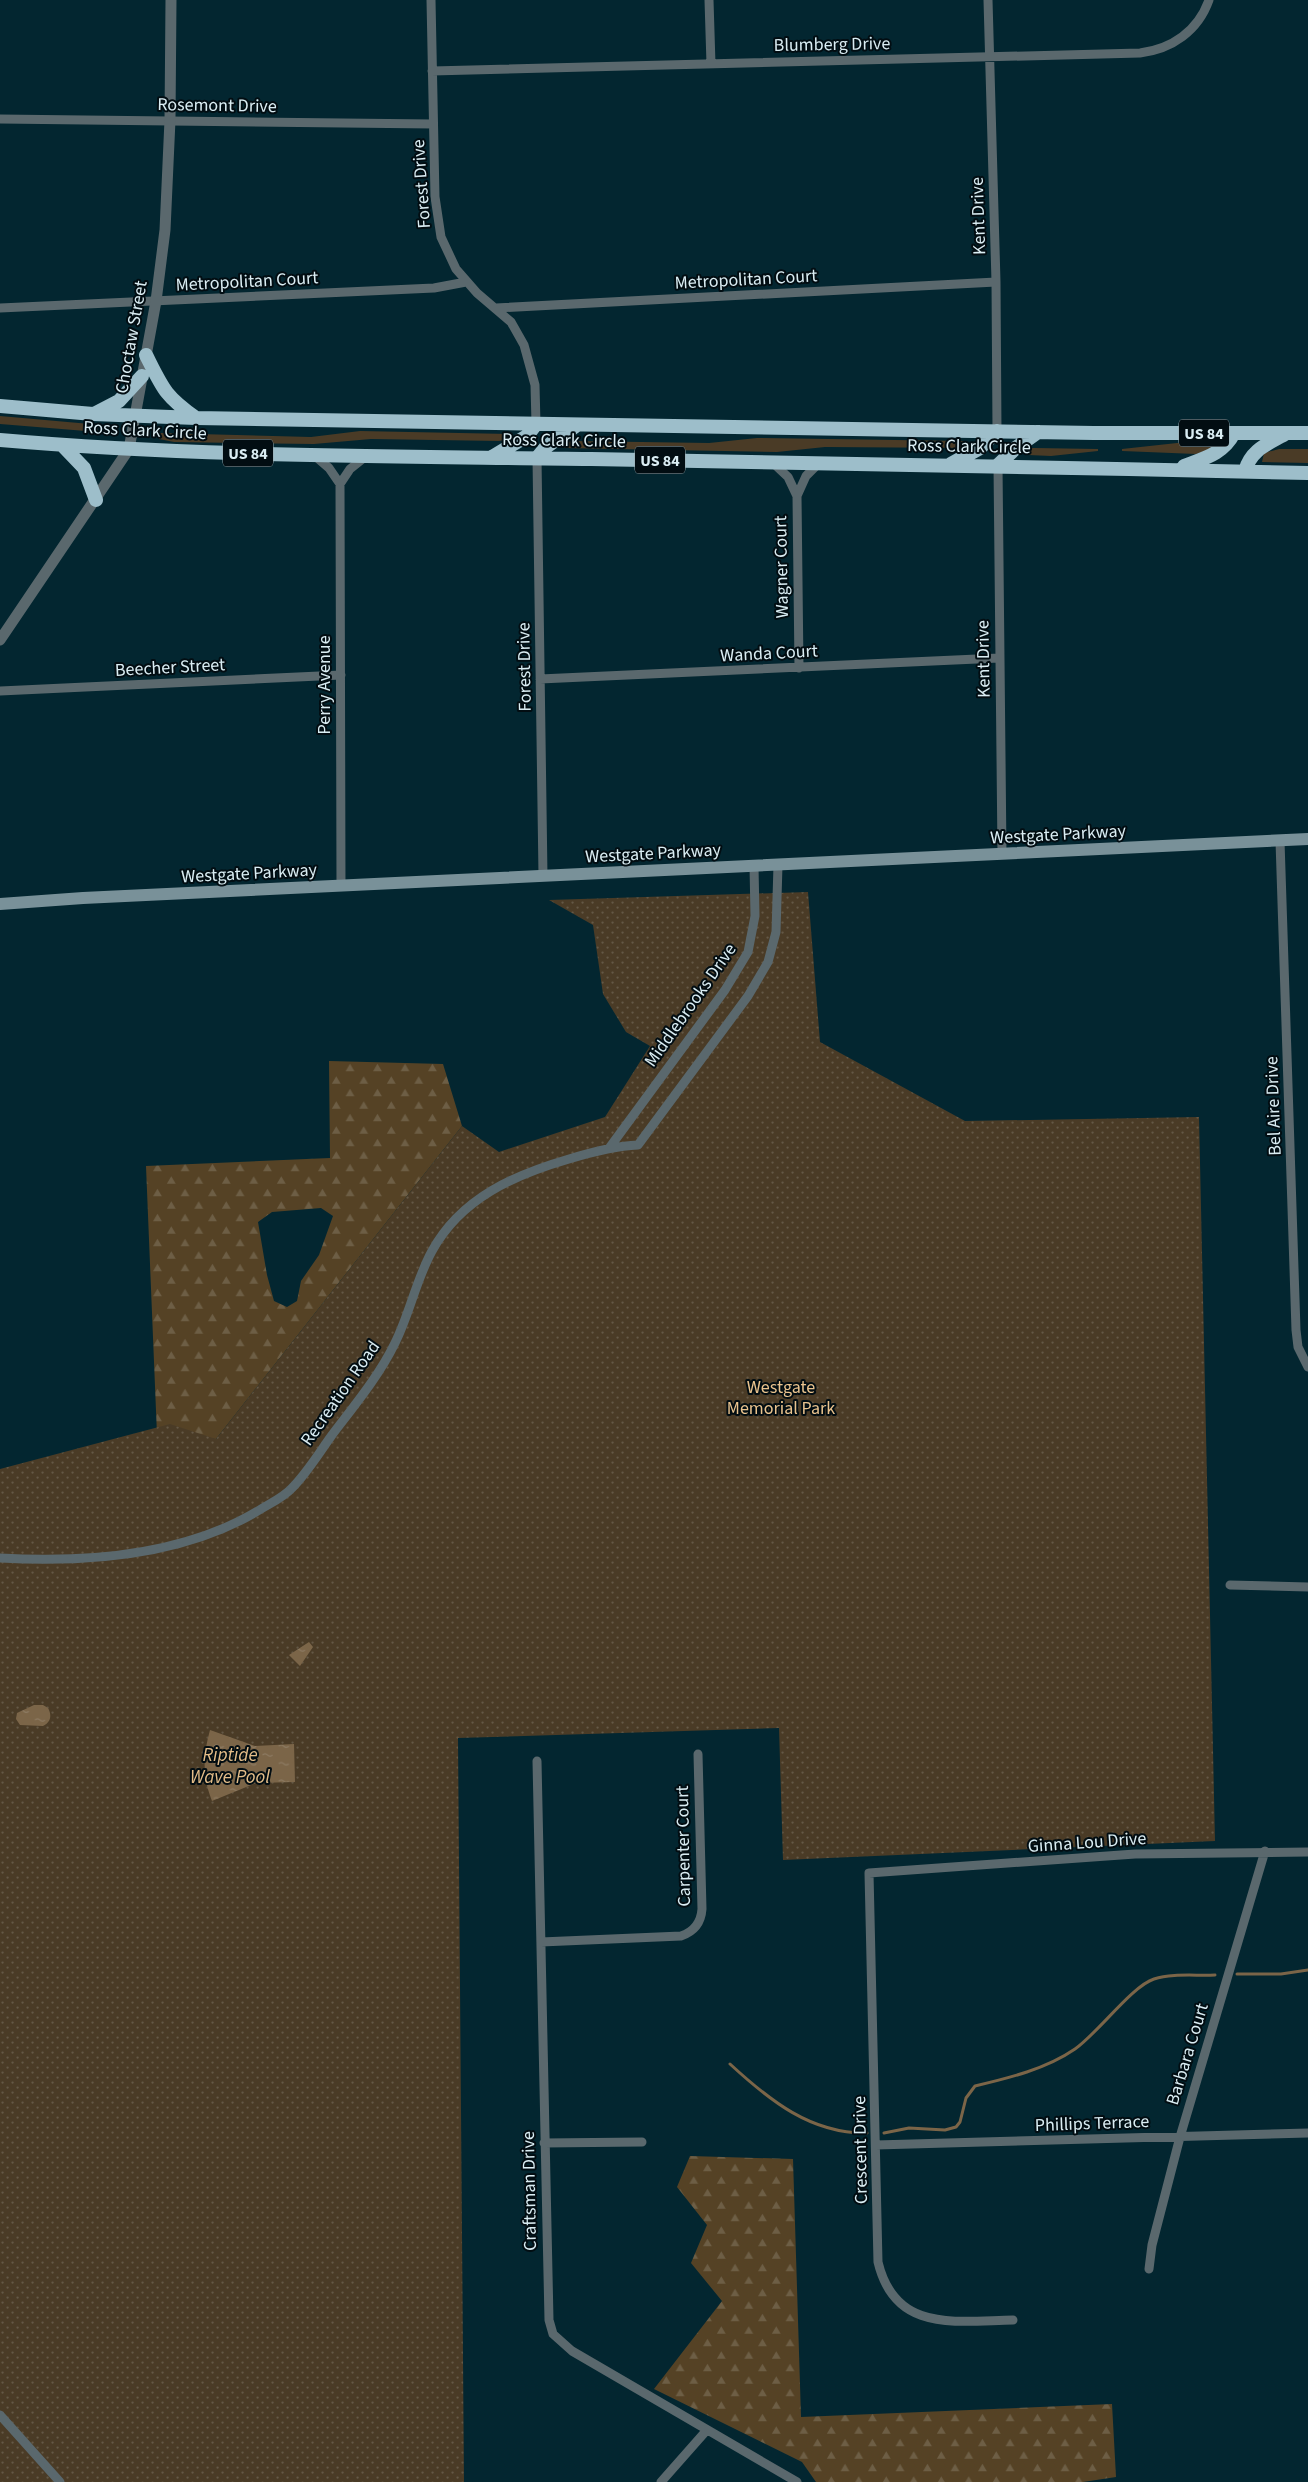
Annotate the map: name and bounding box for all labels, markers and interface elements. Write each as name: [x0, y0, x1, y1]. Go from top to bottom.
street label: Blumberg Drive: [774, 31, 891, 58]
street label: Rosemont Drive: [157, 92, 277, 119]
street label: Forest Drive: [406, 138, 437, 229]
street label: Kent Drive: [965, 177, 992, 255]
street label: Metropolitan Court: [674, 263, 818, 296]
street label: Metropolitan Court: [175, 265, 319, 298]
street label: Choctaw Street: [109, 279, 154, 396]
street label: Ross Clark Circle: [83, 415, 207, 446]
road number: US 84: [1179, 419, 1229, 446]
street label: Ross Clark Circle: [502, 427, 626, 454]
street label: Ross Clark Circle: [907, 433, 1031, 460]
road number: US 84: [223, 439, 273, 466]
road number: US 84: [635, 446, 685, 474]
street label: Wagner Court: [768, 515, 795, 619]
street label: Kent Drive: [970, 620, 997, 698]
street label: Forest Drive: [511, 622, 538, 712]
street label: Perry Avenue: [312, 635, 337, 735]
street label: Wanda Court: [720, 638, 818, 669]
street label: Beecher Street: [114, 652, 226, 683]
street label: Westgate Parkway: [989, 818, 1127, 851]
street label: Westgate Parkway: [584, 837, 722, 870]
street label: Westgate Parkway: [180, 857, 318, 890]
street label: Middlebrooks Drive: [638, 938, 742, 1072]
street label: Bel Aire Drive: [1259, 1056, 1288, 1156]
street label: Recreation Road: [295, 1336, 386, 1451]
park label: Westgate Memorial Park: [727, 1375, 835, 1421]
water label: Riptide Wave Pool: [190, 1742, 270, 1791]
street label: Carpenter Court: [670, 1785, 697, 1907]
street label: Ginna Lou Drive: [1027, 1826, 1147, 1859]
street label: Barbara Court: [1160, 2000, 1215, 2108]
street label: Crescent Drive: [847, 2096, 874, 2204]
street label: Phillips Terrace: [1034, 2109, 1150, 2138]
street label: Craftsman Drive: [516, 2131, 543, 2251]

